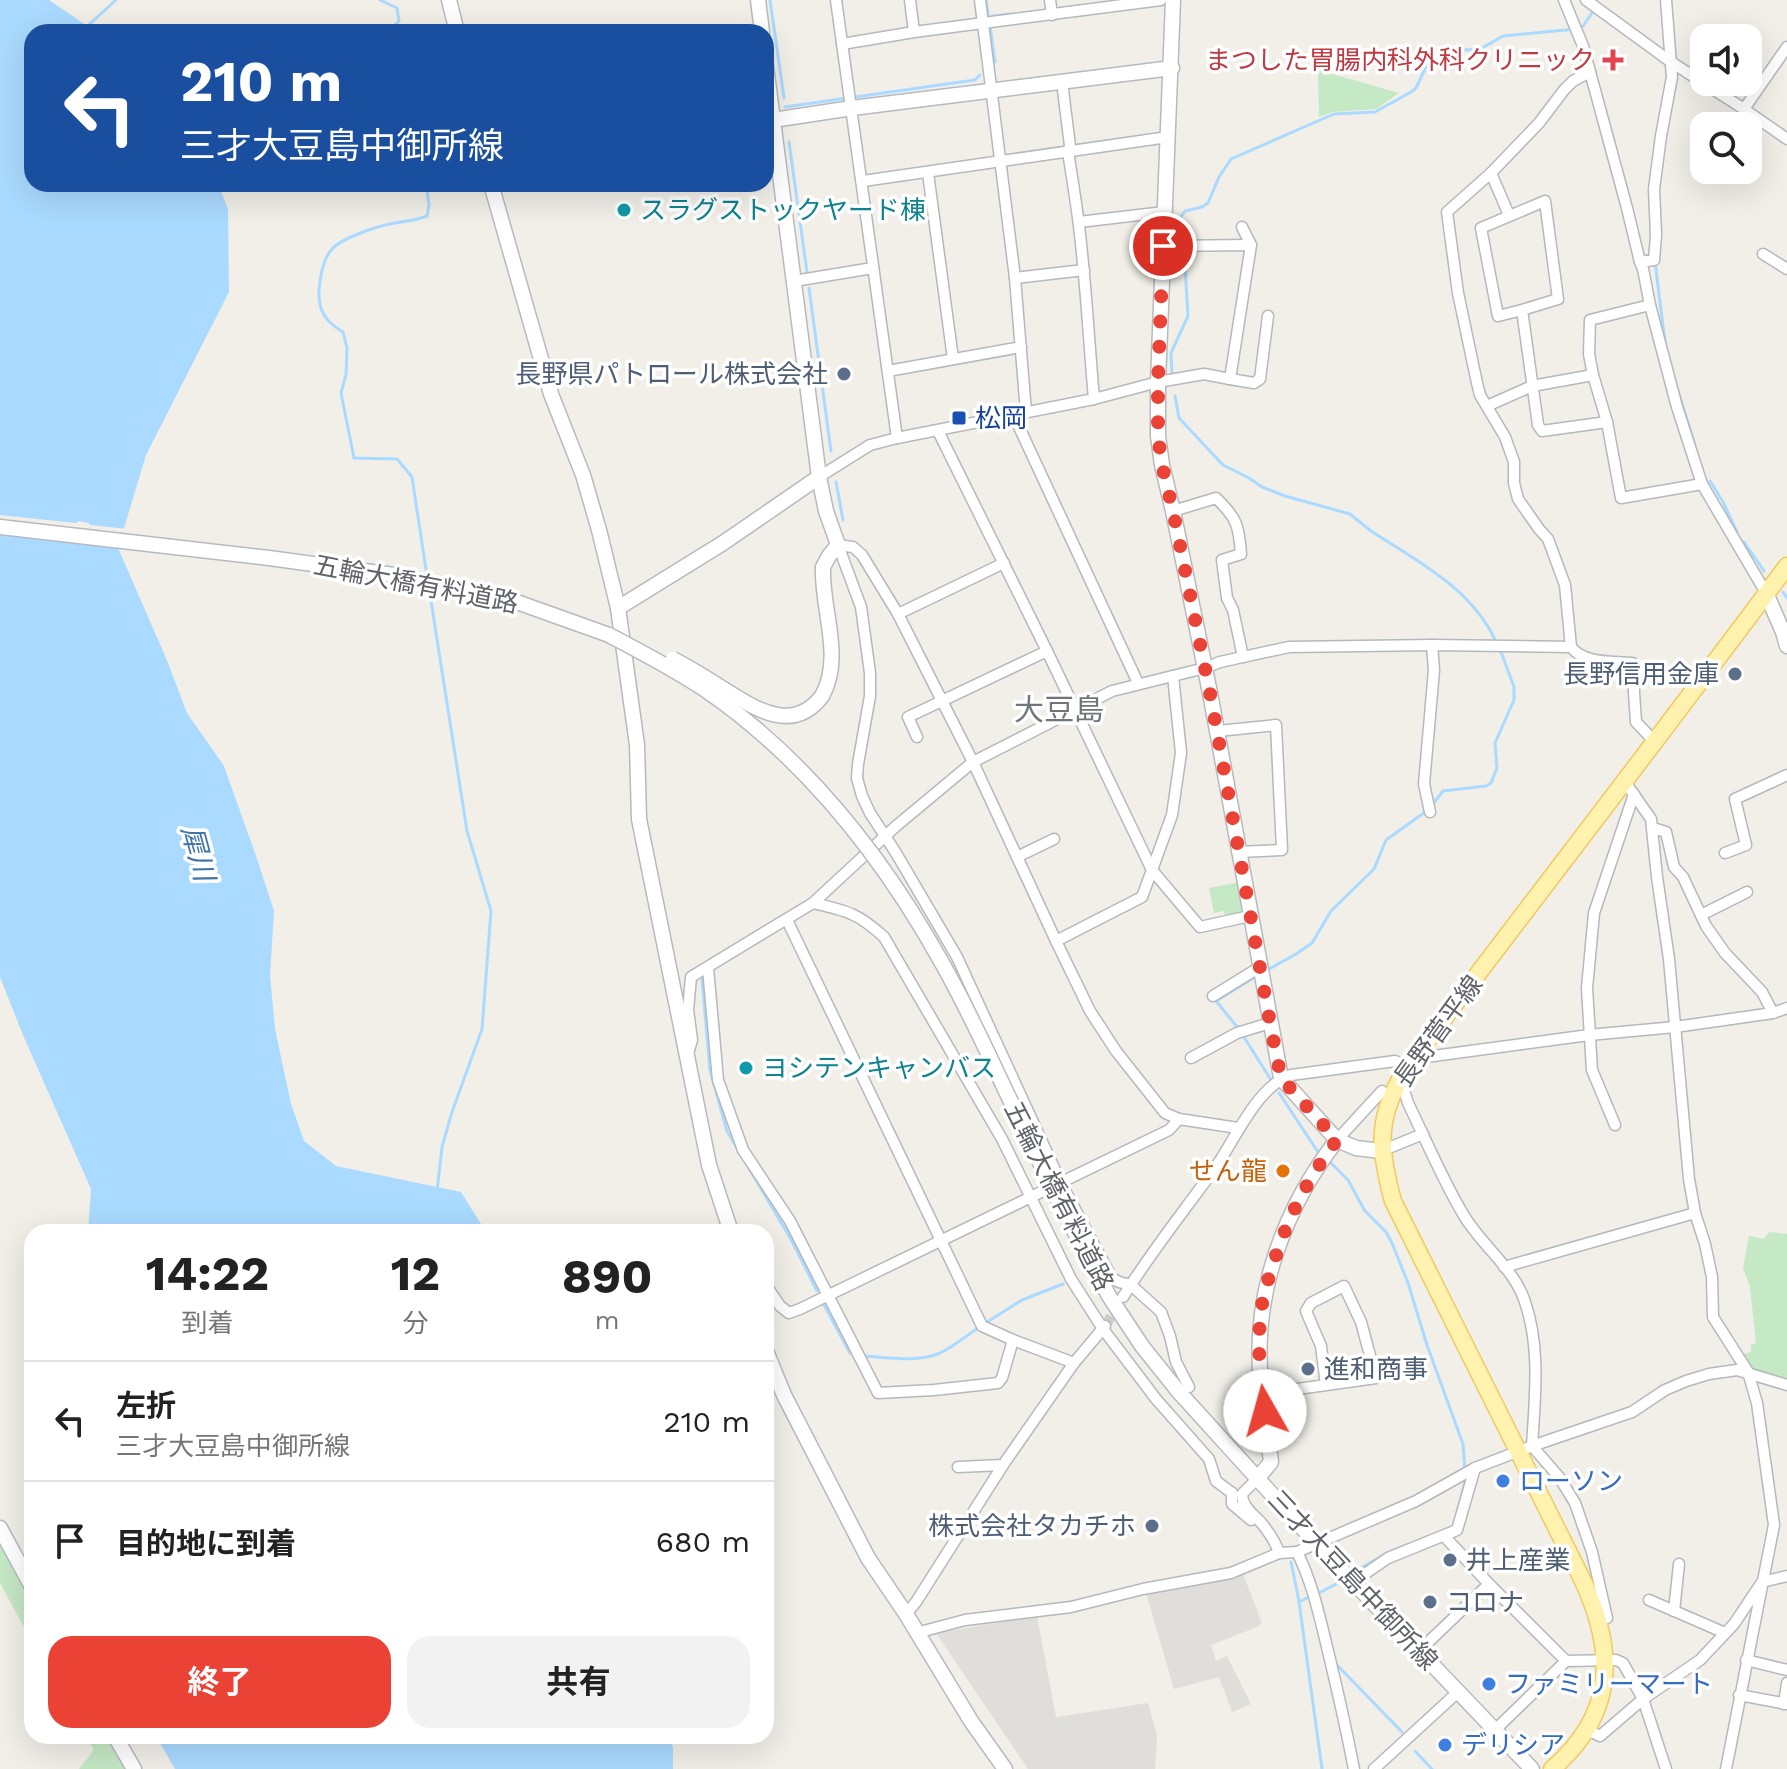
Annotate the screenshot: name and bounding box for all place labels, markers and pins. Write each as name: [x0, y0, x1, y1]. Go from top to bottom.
place label: まつした胃腸内科外科クリニック: [1205, 45, 1595, 75]
marker: まつした胃腸内科外科クリニック: [1602, 49, 1624, 71]
place label: スラグストックヤード棟: [640, 195, 926, 225]
marker: スラグストックヤード棟: [615, 201, 633, 219]
pin: [1129, 212, 1197, 280]
place label: 長野県パトロール株式会社: [515, 359, 828, 389]
marker: 長野県パトロール株式会社: [835, 365, 853, 383]
place label: 松岡: [975, 403, 1027, 433]
marker: 松岡: [950, 409, 968, 427]
place label: 長野信用金庫: [1563, 659, 1719, 689]
marker: 長野信用金庫: [1726, 665, 1744, 683]
place label: ヨシテンキャンバス: [762, 1053, 996, 1083]
marker: ヨシテンキャンバス: [737, 1059, 755, 1077]
place label: せん龍: [1189, 1156, 1267, 1186]
marker: せん龍: [1274, 1162, 1292, 1180]
place label: 進和商事: [1324, 1354, 1428, 1384]
marker: 進和商事: [1299, 1360, 1317, 1378]
place label: ローソン: [1519, 1466, 1623, 1496]
marker: ローソン: [1494, 1472, 1512, 1490]
place label: 株式会社タカチホ: [928, 1511, 1136, 1541]
marker: 株式会社タカチホ: [1143, 1517, 1161, 1535]
place label: 井上産業: [1466, 1545, 1570, 1575]
marker: 井上産業: [1441, 1551, 1459, 1569]
place label: コロナ: [1446, 1587, 1524, 1617]
marker: コロナ: [1421, 1593, 1439, 1611]
place label: ファミリーマート: [1505, 1669, 1713, 1699]
marker: ファミリーマート: [1480, 1675, 1498, 1693]
place label: デリシア: [1461, 1730, 1565, 1760]
marker: デリシア: [1436, 1736, 1454, 1754]

